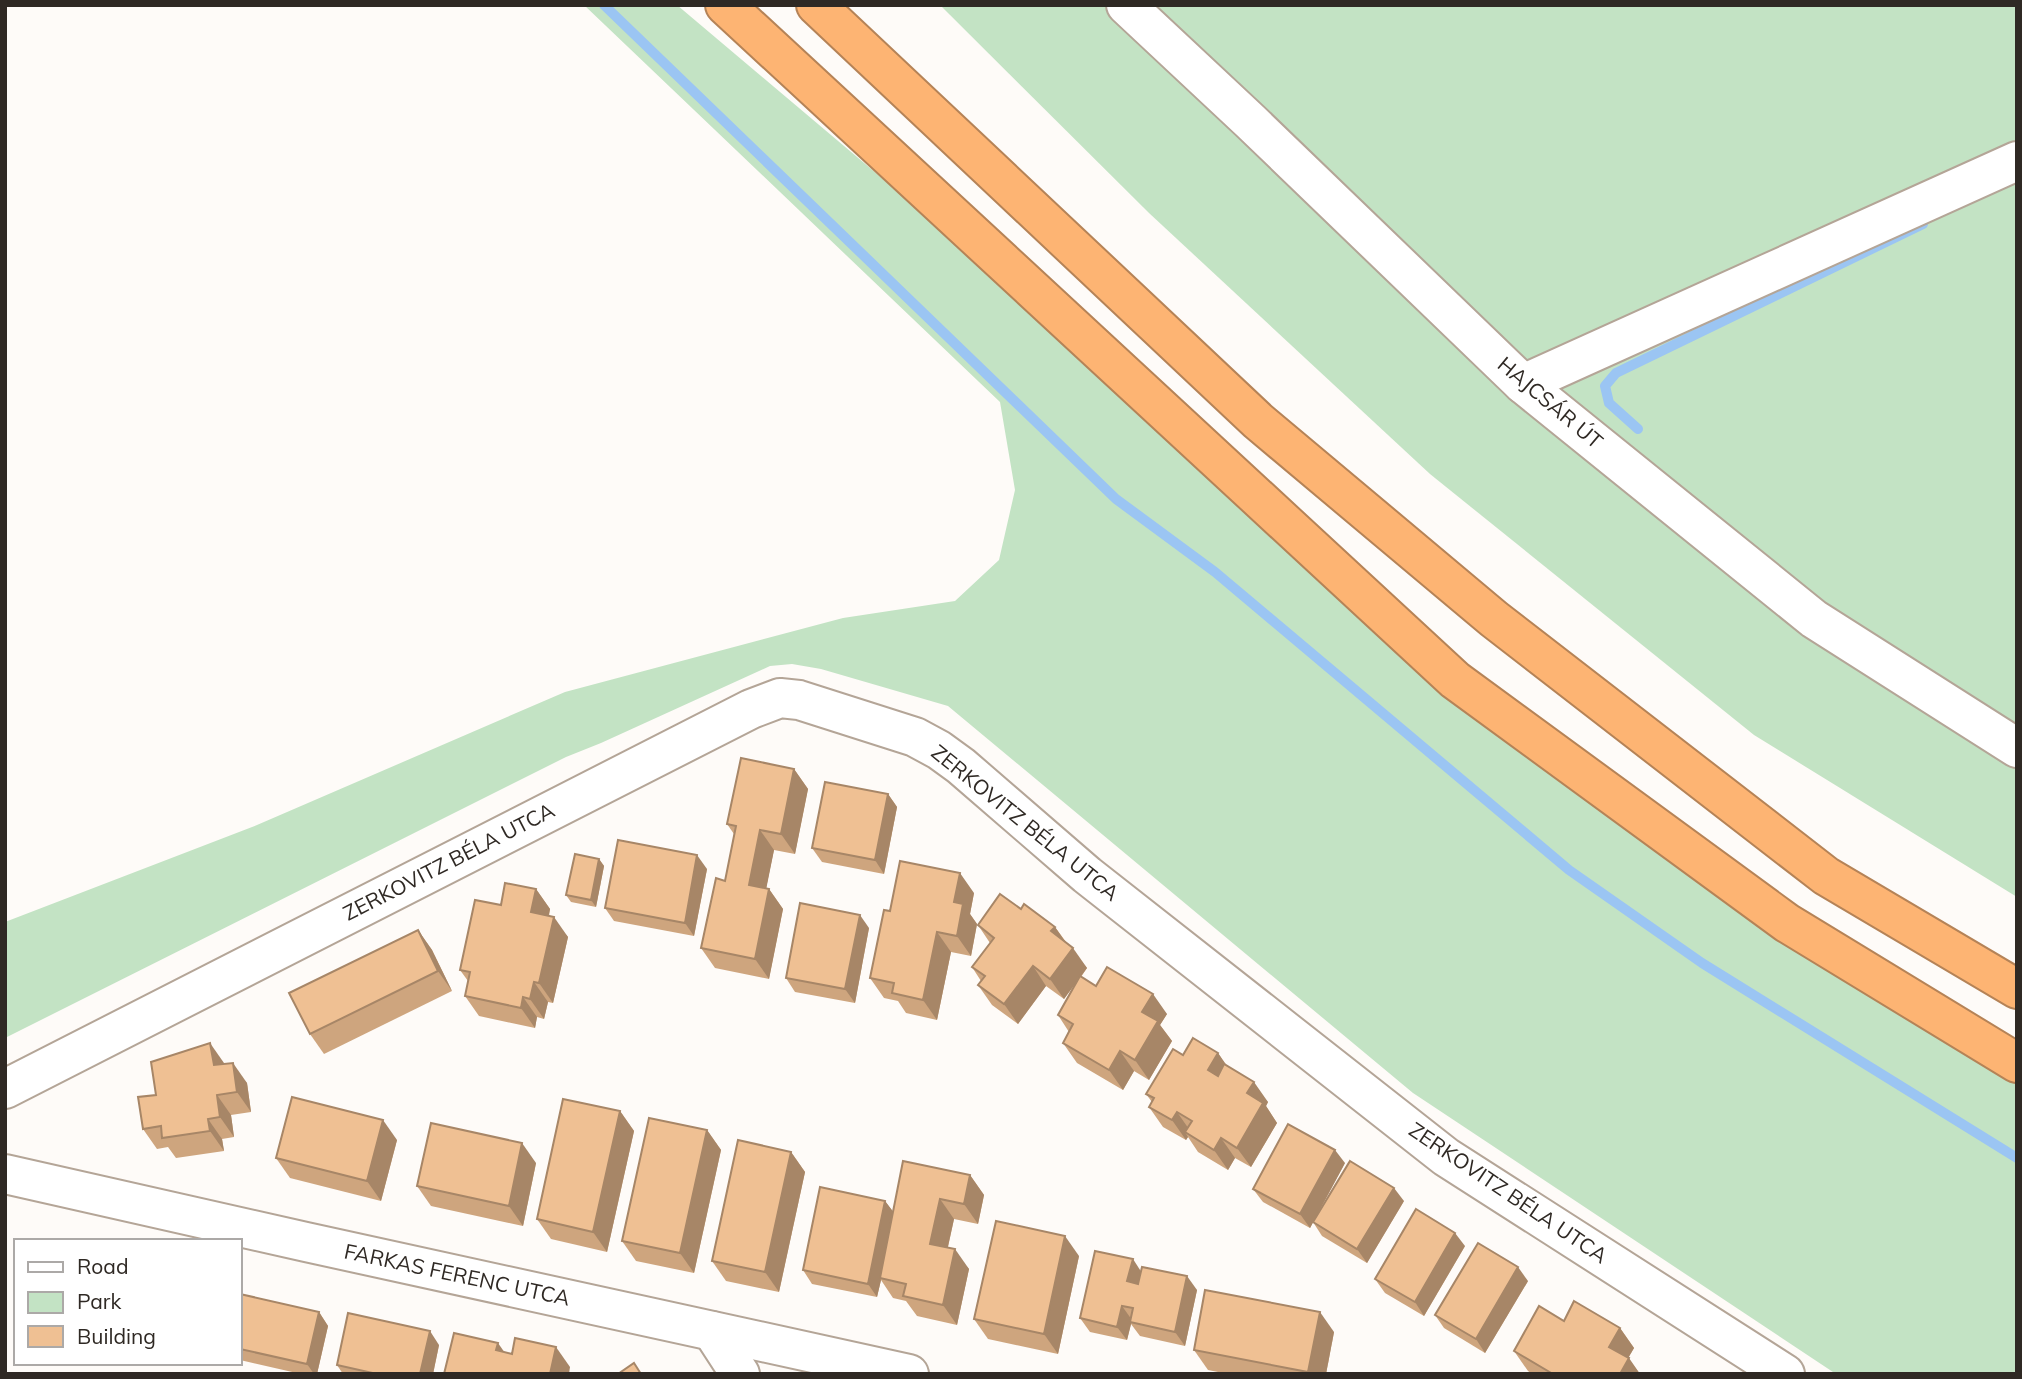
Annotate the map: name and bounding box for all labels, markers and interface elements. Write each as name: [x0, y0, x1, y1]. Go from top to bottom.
street label: HAJCSÁR ÚT: [1493, 351, 1609, 454]
street label: ZERKOVITZ BÉLA UTCA: [927, 739, 1125, 906]
street label: ZERKOVITZ BÉLA UTCA: [339, 796, 559, 926]
street label: ZERKOVITZ BÉLA UTCA: [1404, 1116, 1613, 1269]
street label: FARKAS FERENC UTCA: [342, 1237, 573, 1311]
legend: [14, 1239, 242, 1365]
text: Road: [77, 1253, 128, 1279]
text: Park: [77, 1288, 121, 1314]
text: Building: [77, 1323, 156, 1349]

